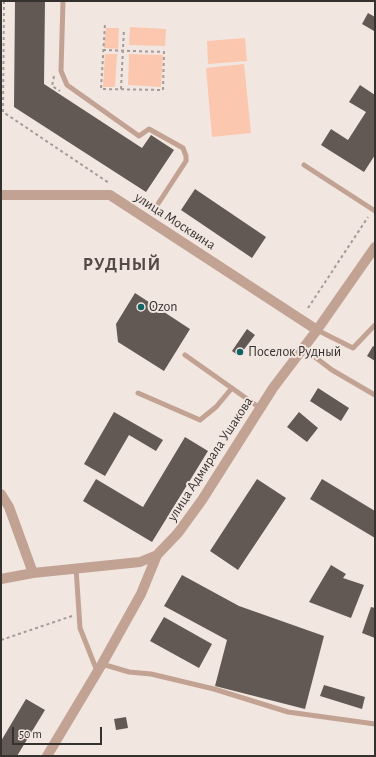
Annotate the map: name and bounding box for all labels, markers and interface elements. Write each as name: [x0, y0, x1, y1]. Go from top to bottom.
street label: улица Москвина: [131, 189, 219, 253]
district label: РУДНЫЙ: [83, 254, 161, 276]
place label: Ozon: [149, 299, 177, 315]
marker: Ozon: [136, 302, 146, 312]
place label: Поселок Рудный: [248, 344, 341, 360]
marker: Поселок Рудный: [235, 347, 245, 357]
street label: улица Адмирала Ушакова: [164, 394, 256, 524]
scale bar: [14, 719, 104, 745]
text: 50 m: [19, 728, 42, 740]

